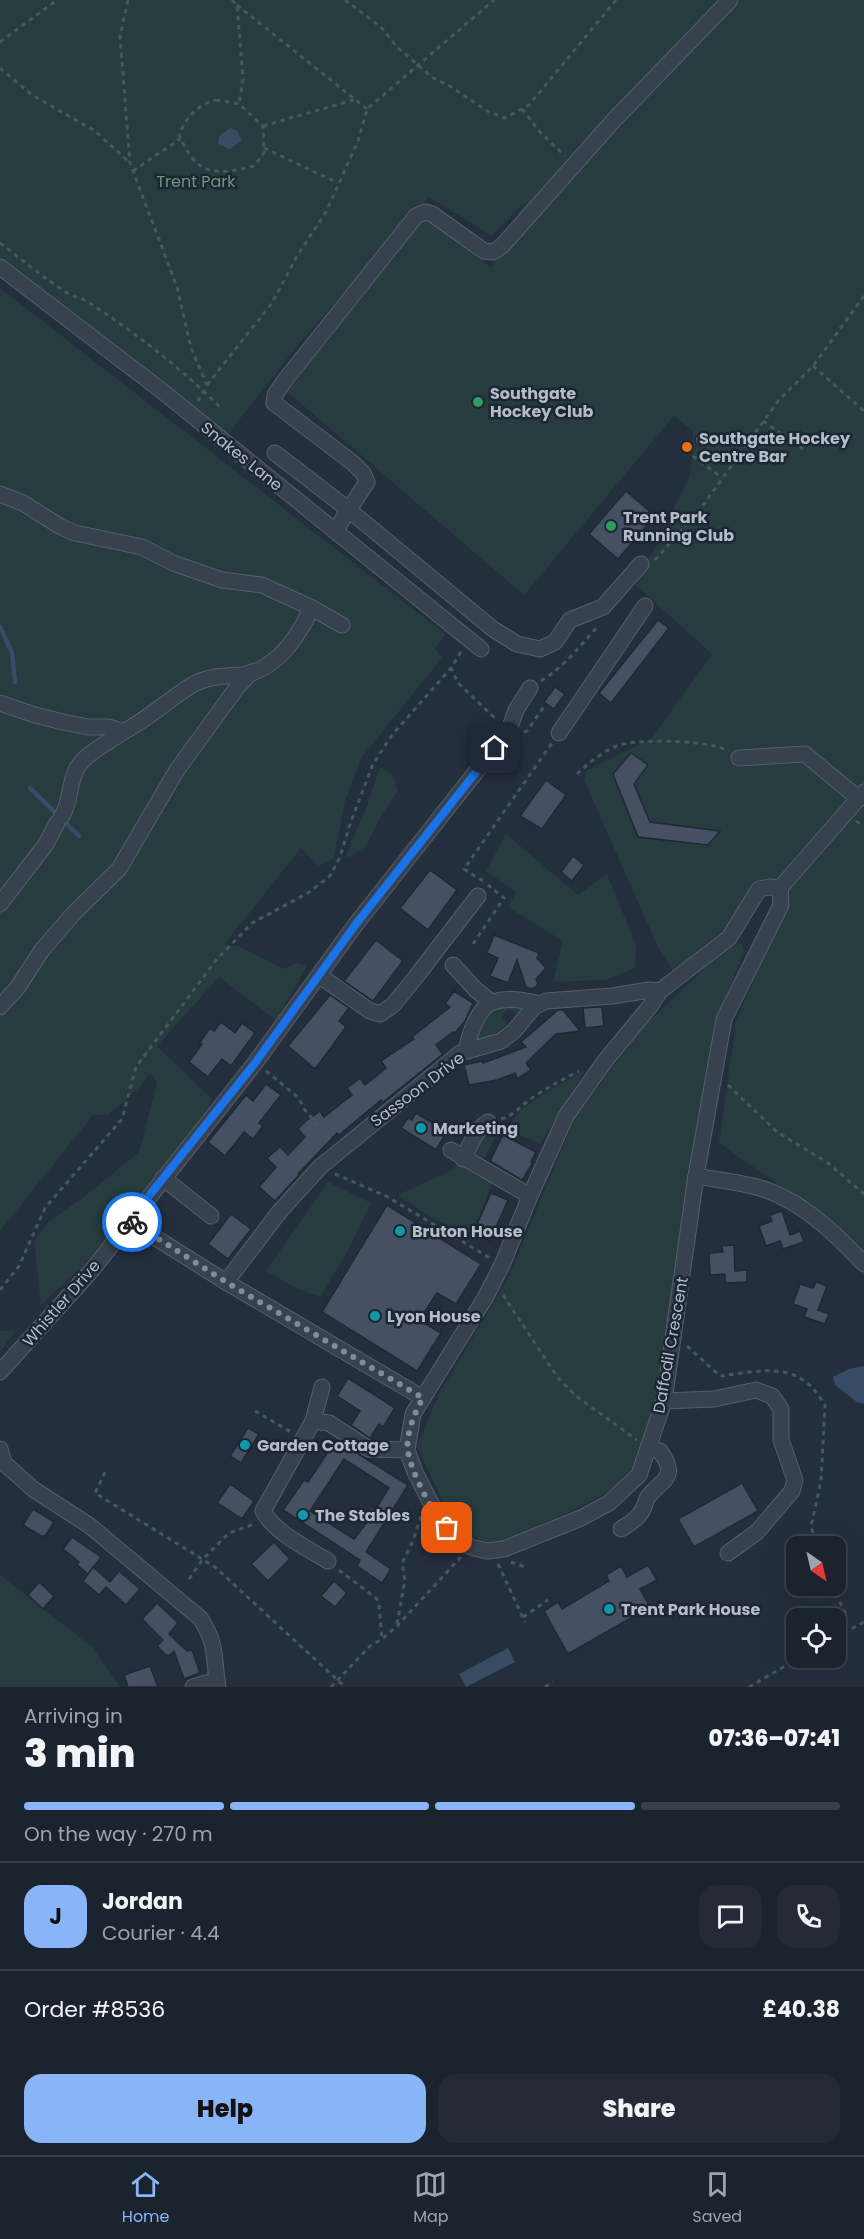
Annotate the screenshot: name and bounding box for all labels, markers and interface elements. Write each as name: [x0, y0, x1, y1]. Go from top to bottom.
park label: Trent Park: [156, 170, 236, 193]
place label: Southgate Hockey Club: [490, 382, 594, 423]
marker: Southgate Hockey Club: [471, 395, 485, 409]
street label: Snakes Lane: [196, 416, 287, 497]
place label: Southgate Hockey Centre Bar: [699, 427, 851, 468]
marker: Southgate Hockey Centre Bar: [680, 440, 694, 454]
place label: Trent Park Running Club: [623, 506, 734, 547]
marker: Trent Park Running Club: [604, 519, 618, 533]
pin: [469, 722, 520, 773]
icon: home: [478, 731, 511, 764]
street label: Sassoon Drive: [366, 1046, 469, 1132]
place label: Marketing: [433, 1117, 518, 1140]
marker: Marketing: [414, 1121, 428, 1135]
courier: [102, 1192, 162, 1252]
icon: bike: [116, 1206, 149, 1239]
place label: Bruton House: [412, 1220, 523, 1243]
marker: Bruton House: [393, 1224, 407, 1238]
street label: Whistler Drive: [17, 1255, 106, 1352]
street label: Daffodil Crescent: [647, 1275, 694, 1415]
place label: Lyon House: [387, 1305, 481, 1328]
marker: Lyon House: [368, 1309, 382, 1323]
place label: Garden Cottage: [257, 1434, 389, 1457]
marker: Garden Cottage: [238, 1438, 252, 1452]
pin: [421, 1502, 472, 1553]
place label: The Stables: [315, 1504, 410, 1527]
marker: The Stables: [296, 1508, 310, 1522]
icon: bag: [430, 1511, 463, 1544]
north arrow: [786, 1536, 846, 1596]
map controls: [786, 1536, 846, 1668]
place label: Trent Park House: [621, 1598, 760, 1621]
marker: Trent Park House: [602, 1602, 616, 1616]
button: locate: [786, 1608, 846, 1668]
text: Arriving in: [24, 1702, 123, 1730]
text: 07:36–07:41: [709, 1723, 840, 1754]
text: 3 min: [24, 1726, 136, 1781]
text: On the way · 270 m: [24, 1820, 213, 1848]
button: chat: [699, 1885, 762, 1948]
button: phone: [777, 1885, 840, 1948]
text: Jordan: [102, 1886, 183, 1917]
text: J: [49, 1901, 62, 1932]
text: Courier · 4.4: [102, 1919, 220, 1947]
text: Order #8536: [24, 1994, 165, 2025]
text: £40.38: [762, 1994, 840, 2025]
button: Help: [24, 2074, 426, 2143]
button: Share: [438, 2074, 840, 2143]
tab: Home: [122, 2168, 170, 2229]
tab: Map: [413, 2168, 449, 2229]
tab: Saved: [692, 2168, 742, 2229]

